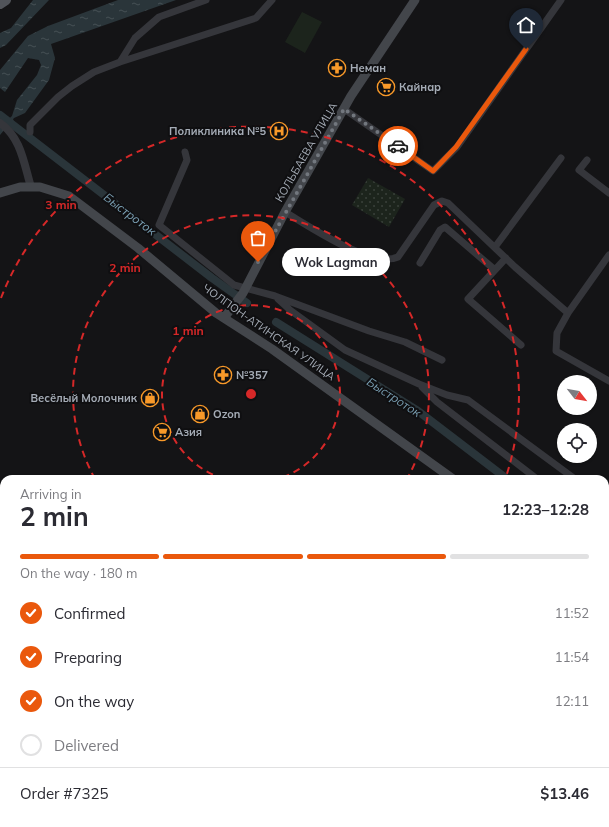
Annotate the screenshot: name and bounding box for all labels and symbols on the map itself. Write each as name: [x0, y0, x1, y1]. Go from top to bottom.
pin: [509, 8, 543, 49]
pharmacy icon: Неман: [327, 58, 347, 78]
place label: Неман: [350, 61, 386, 75]
supermarket icon: Кайнар: [376, 77, 396, 97]
place label: Кайнар: [399, 80, 441, 94]
street label: КОЛЬБАЕВА УЛИЦА: [272, 100, 340, 204]
hospital icon: Поликлиника №5: [269, 121, 289, 141]
place label: Поликлиника №5: [169, 124, 266, 138]
courier: [378, 126, 418, 166]
water label: Быстроток: [101, 189, 160, 239]
text: 3 min: [45, 197, 77, 212]
pin: [241, 221, 275, 262]
callout: Wok Lagman: [282, 248, 390, 276]
text: 2 min: [109, 260, 141, 275]
street label: ЧОЛПОН-АТИНСКАЯ УЛИЦА: [200, 281, 338, 383]
text: 1 min: [172, 323, 204, 338]
pharmacy icon: №357: [213, 365, 233, 385]
place label: №357: [236, 368, 268, 382]
water label: Быстроток: [364, 374, 424, 420]
north arrow: [557, 375, 597, 415]
centre of rings: [244, 387, 258, 401]
shop icon: Весёлый Молочник: [140, 388, 160, 408]
place label: Весёлый Молочник: [30, 391, 138, 405]
shop icon: Ozon: [190, 404, 210, 424]
place label: Ozon: [213, 407, 240, 421]
supermarket icon: Азия: [152, 422, 172, 442]
place label: Азия: [175, 425, 202, 439]

